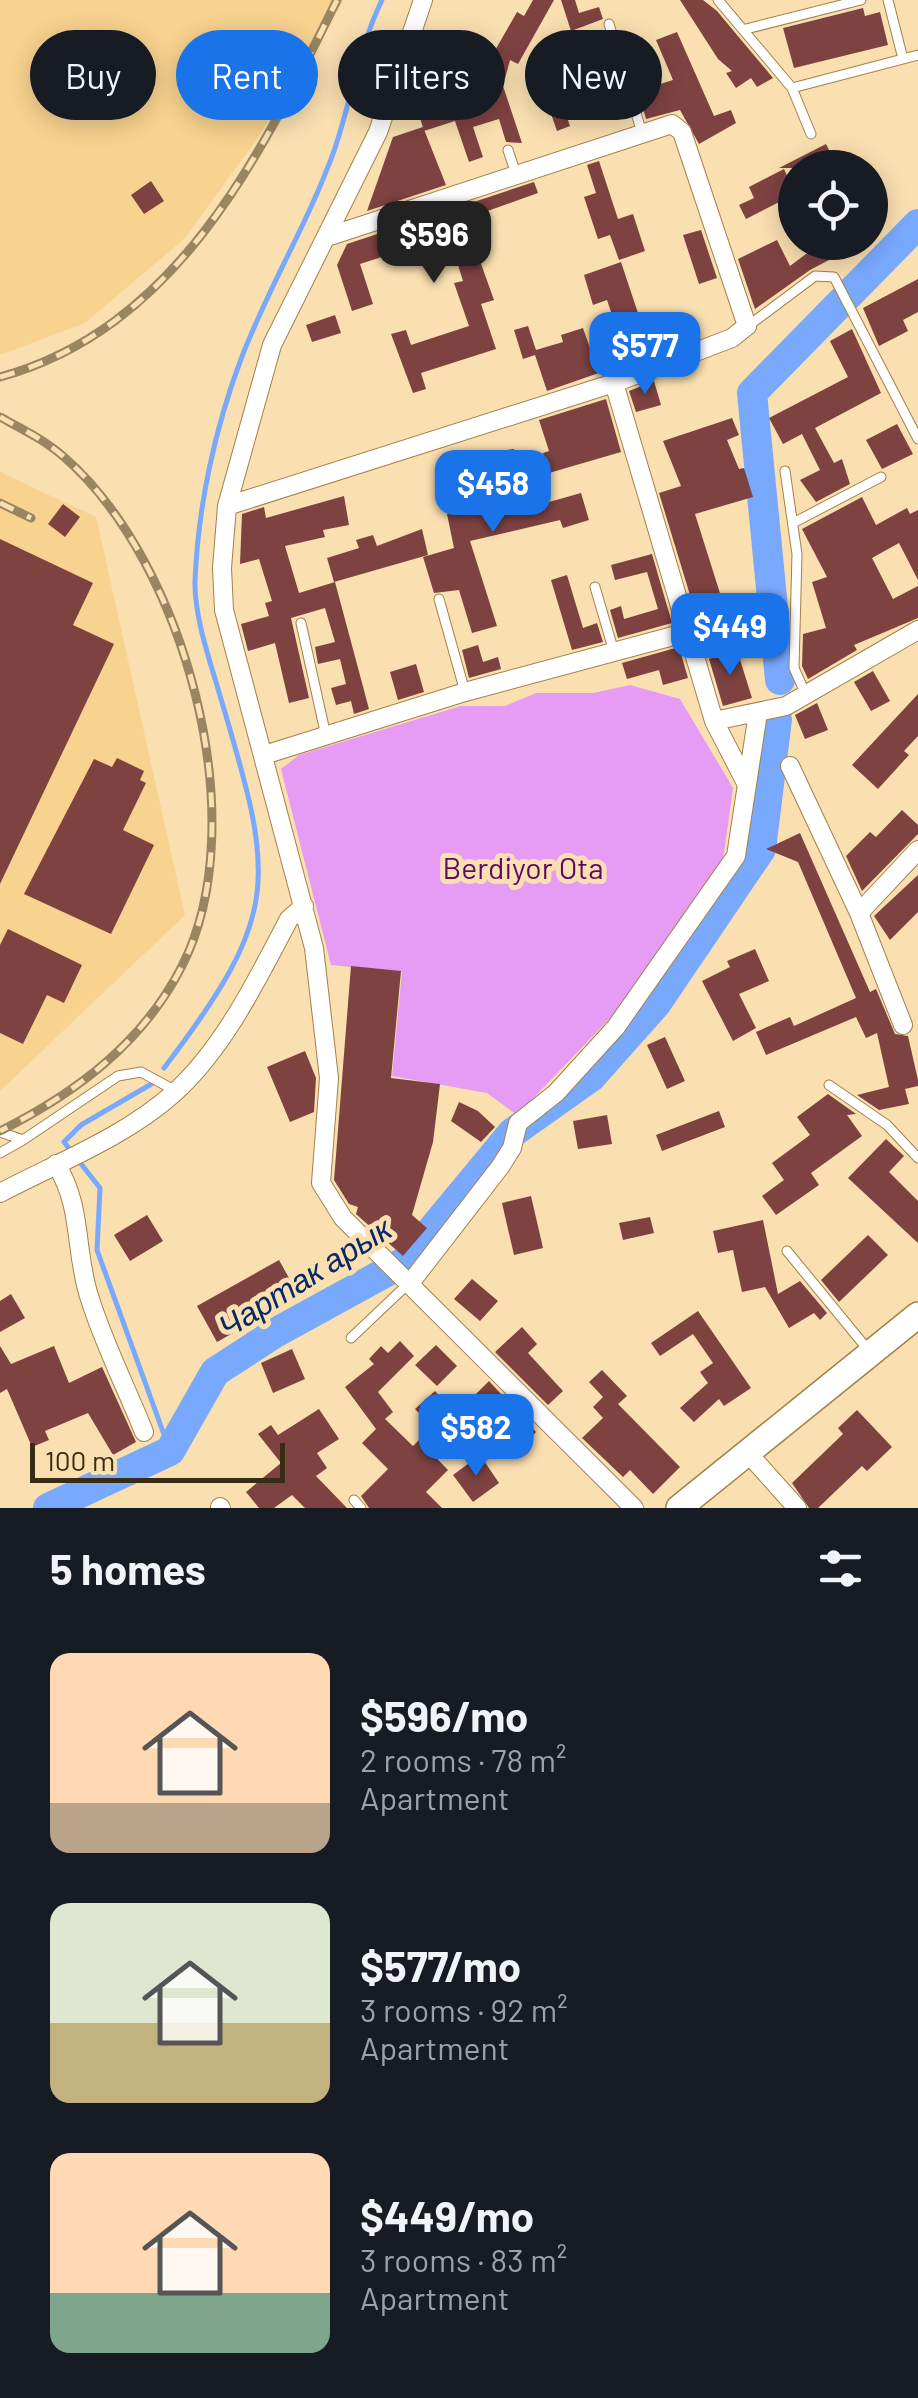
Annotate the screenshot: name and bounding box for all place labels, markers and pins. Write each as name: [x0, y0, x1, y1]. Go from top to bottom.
pin: $596: [375, 201, 493, 286]
pin: $577: [586, 312, 704, 397]
pin: $458: [434, 450, 552, 535]
pin: $449: [671, 593, 789, 678]
pin: $582: [417, 1394, 535, 1479]

